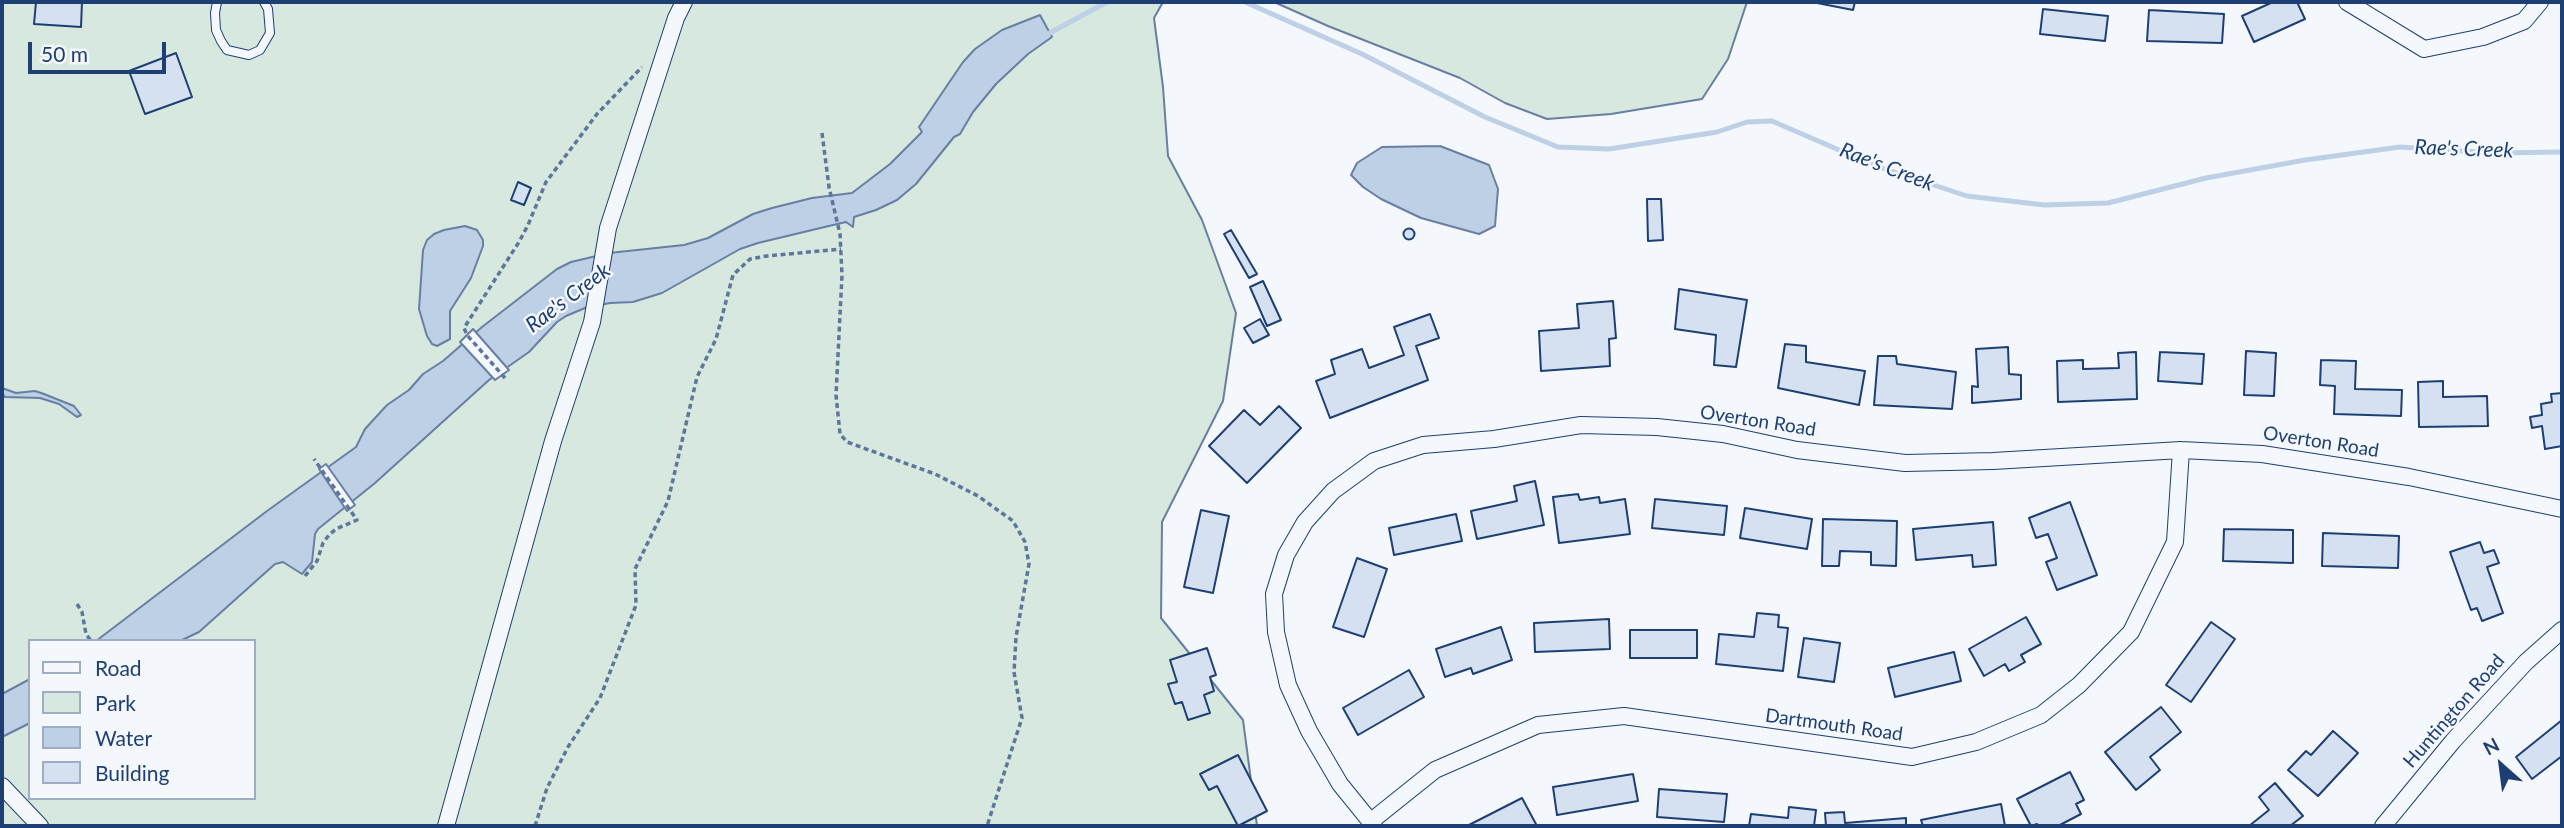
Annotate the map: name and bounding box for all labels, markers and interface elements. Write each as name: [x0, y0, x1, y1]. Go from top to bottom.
scale bar: [32, 28, 170, 72]
text: 50 m: [41, 41, 88, 66]
water label: Rae's Creek: [2414, 135, 2514, 163]
water label: Rae's Creek: [1836, 137, 1938, 197]
water label: Rae's Creek: [521, 258, 615, 338]
street label: Overton Road: [1699, 401, 1817, 441]
street label: Overton Road: [2262, 422, 2380, 462]
legend: [28, 639, 256, 800]
street label: Huntington Road: [2399, 650, 2509, 772]
text: Road: [95, 655, 142, 680]
text: Park: [95, 690, 136, 715]
street label: Dartmouth Road: [1764, 704, 1904, 746]
text: Water: [95, 725, 152, 750]
north arrow: [2466, 730, 2536, 800]
text: N: [2479, 732, 2503, 760]
text: Building: [95, 760, 170, 785]

